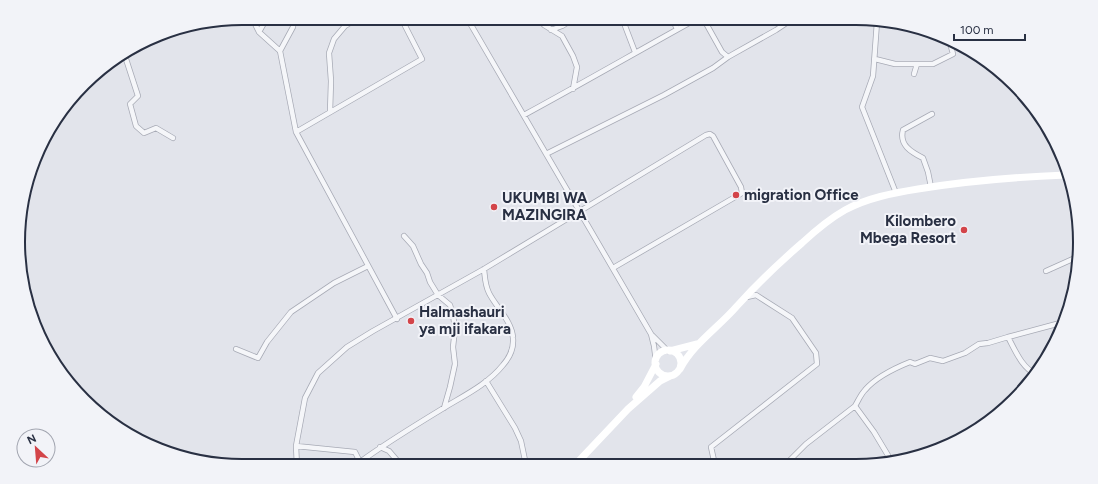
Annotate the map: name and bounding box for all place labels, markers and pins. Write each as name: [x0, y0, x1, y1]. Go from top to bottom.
place label: migration Office: [744, 186, 859, 204]
place label: UKUMBI WA MAZINGIRA: [502, 189, 588, 224]
marker: migration Office: [731, 190, 741, 200]
marker: UKUMBI WA MAZINGIRA: [489, 202, 499, 212]
place label: Kilombero Mbega Resort: [860, 212, 956, 247]
marker: Kilombero Mbega Resort: [959, 225, 969, 235]
place label: Halmashauri ya mji ifakara: [419, 303, 511, 338]
marker: Halmashauri ya mji ifakara: [406, 316, 416, 326]

